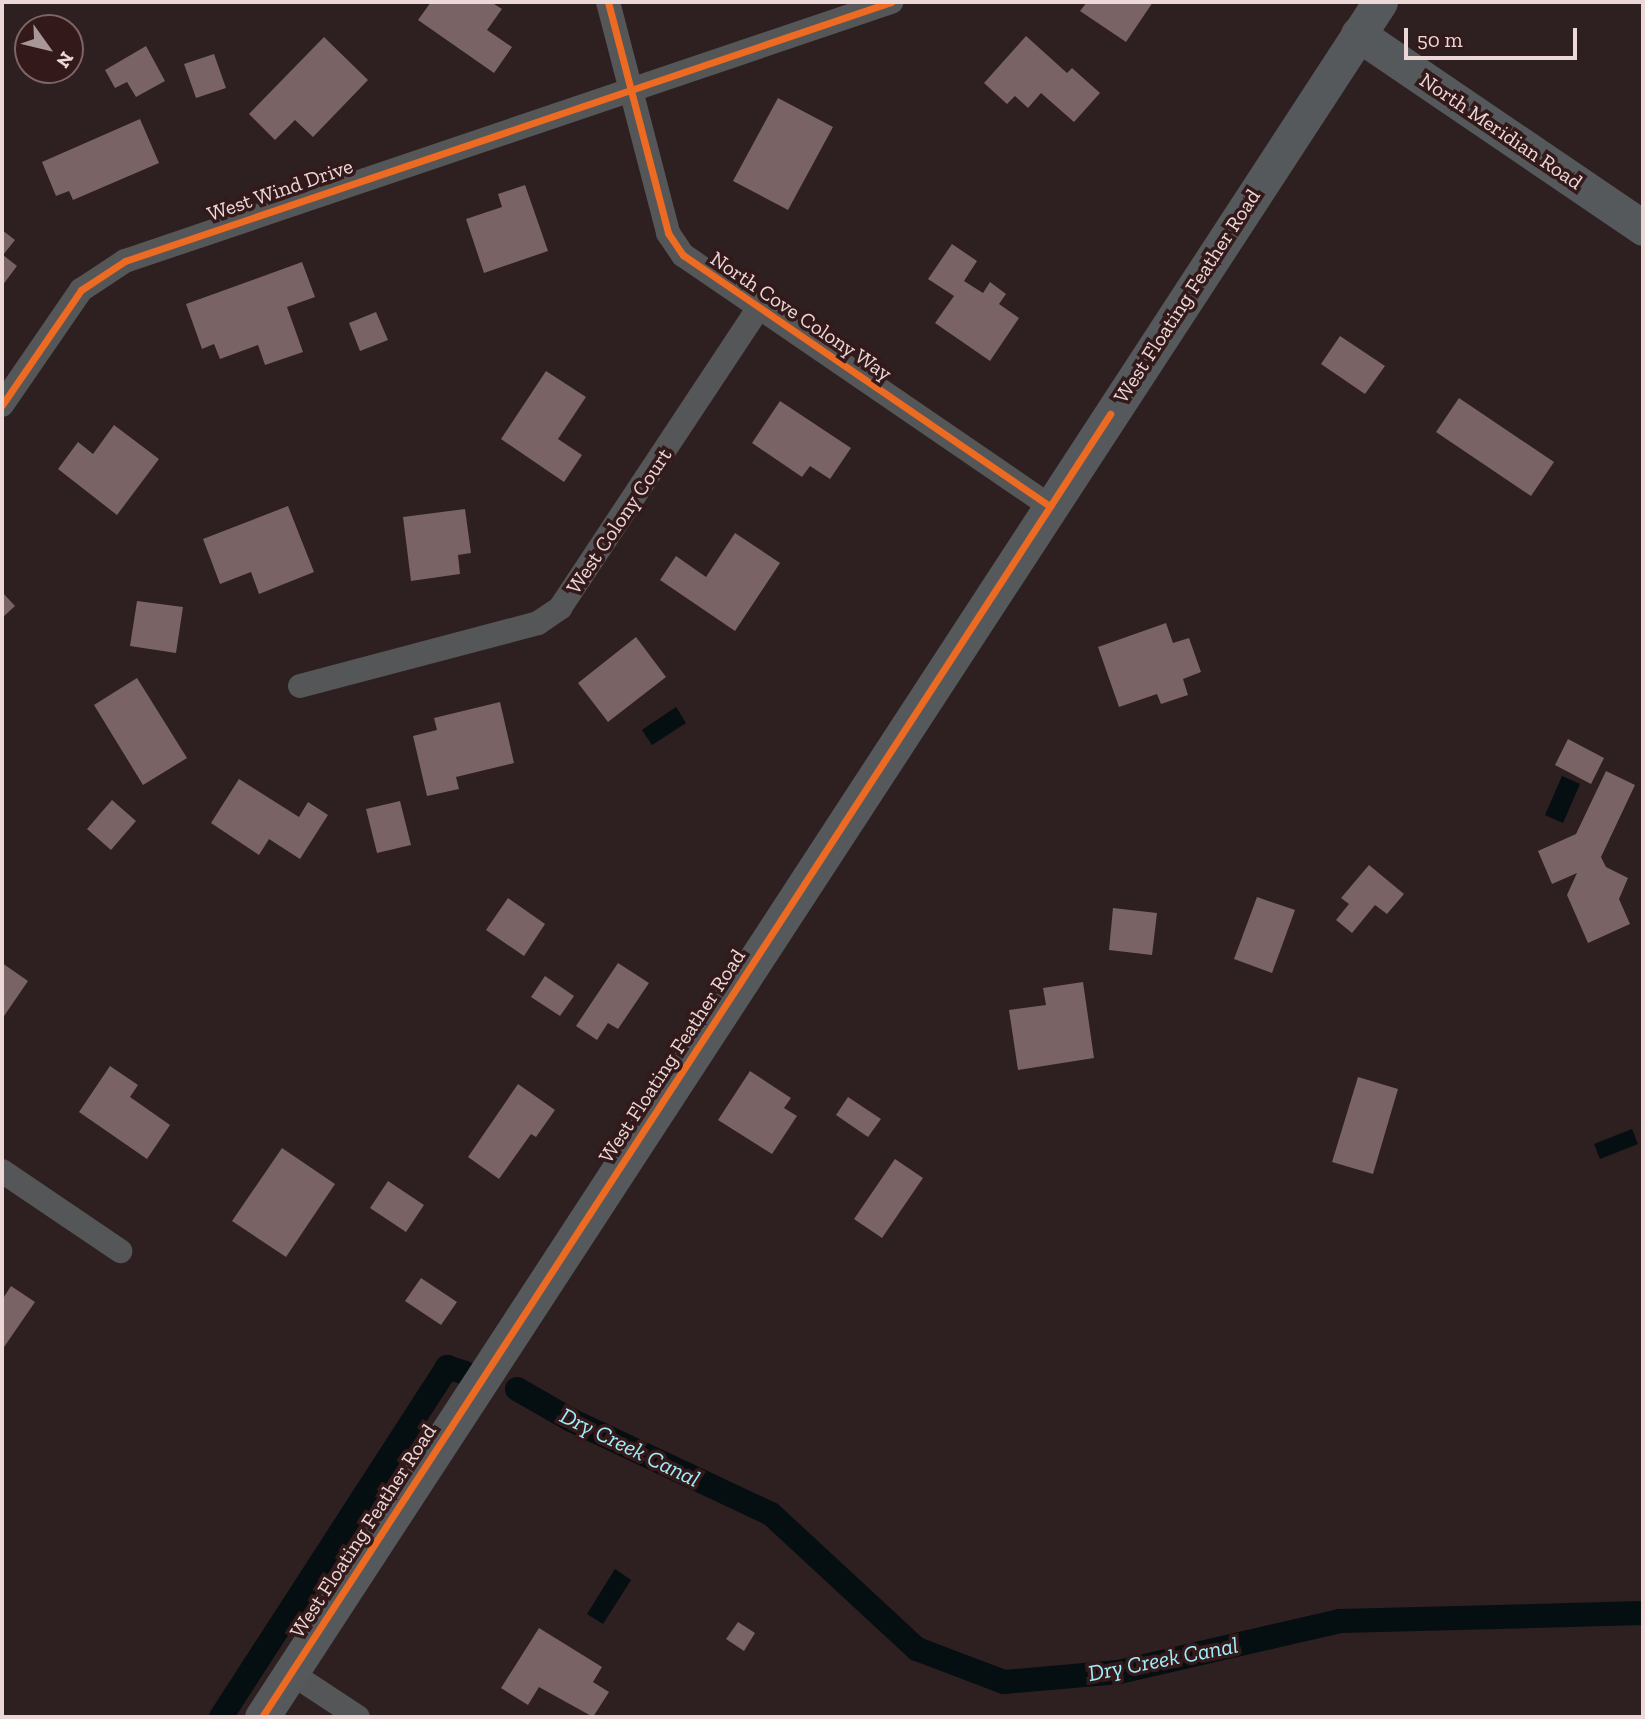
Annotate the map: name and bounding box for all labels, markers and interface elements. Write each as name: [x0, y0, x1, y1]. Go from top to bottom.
north arrow: [14, 14, 84, 84]
scale bar: [1407, 14, 1580, 58]
text: 50 m: [1417, 27, 1463, 52]
text: N: [52, 47, 79, 72]
street label: North Meridian Road: [1415, 67, 1587, 195]
street label: West Wind Drive: [203, 153, 357, 227]
street label: West Floating Feather Road: [1108, 184, 1266, 408]
street label: North Cove Colony Way: [705, 246, 897, 386]
street label: West Colony Court: [561, 443, 677, 599]
street label: West Floating Feather Road: [593, 944, 751, 1168]
water label: Dry Creek Canal: [555, 1401, 705, 1493]
street label: West Floating Feather Road: [284, 1419, 442, 1643]
water label: Dry Creek Canal: [1086, 1631, 1240, 1687]

